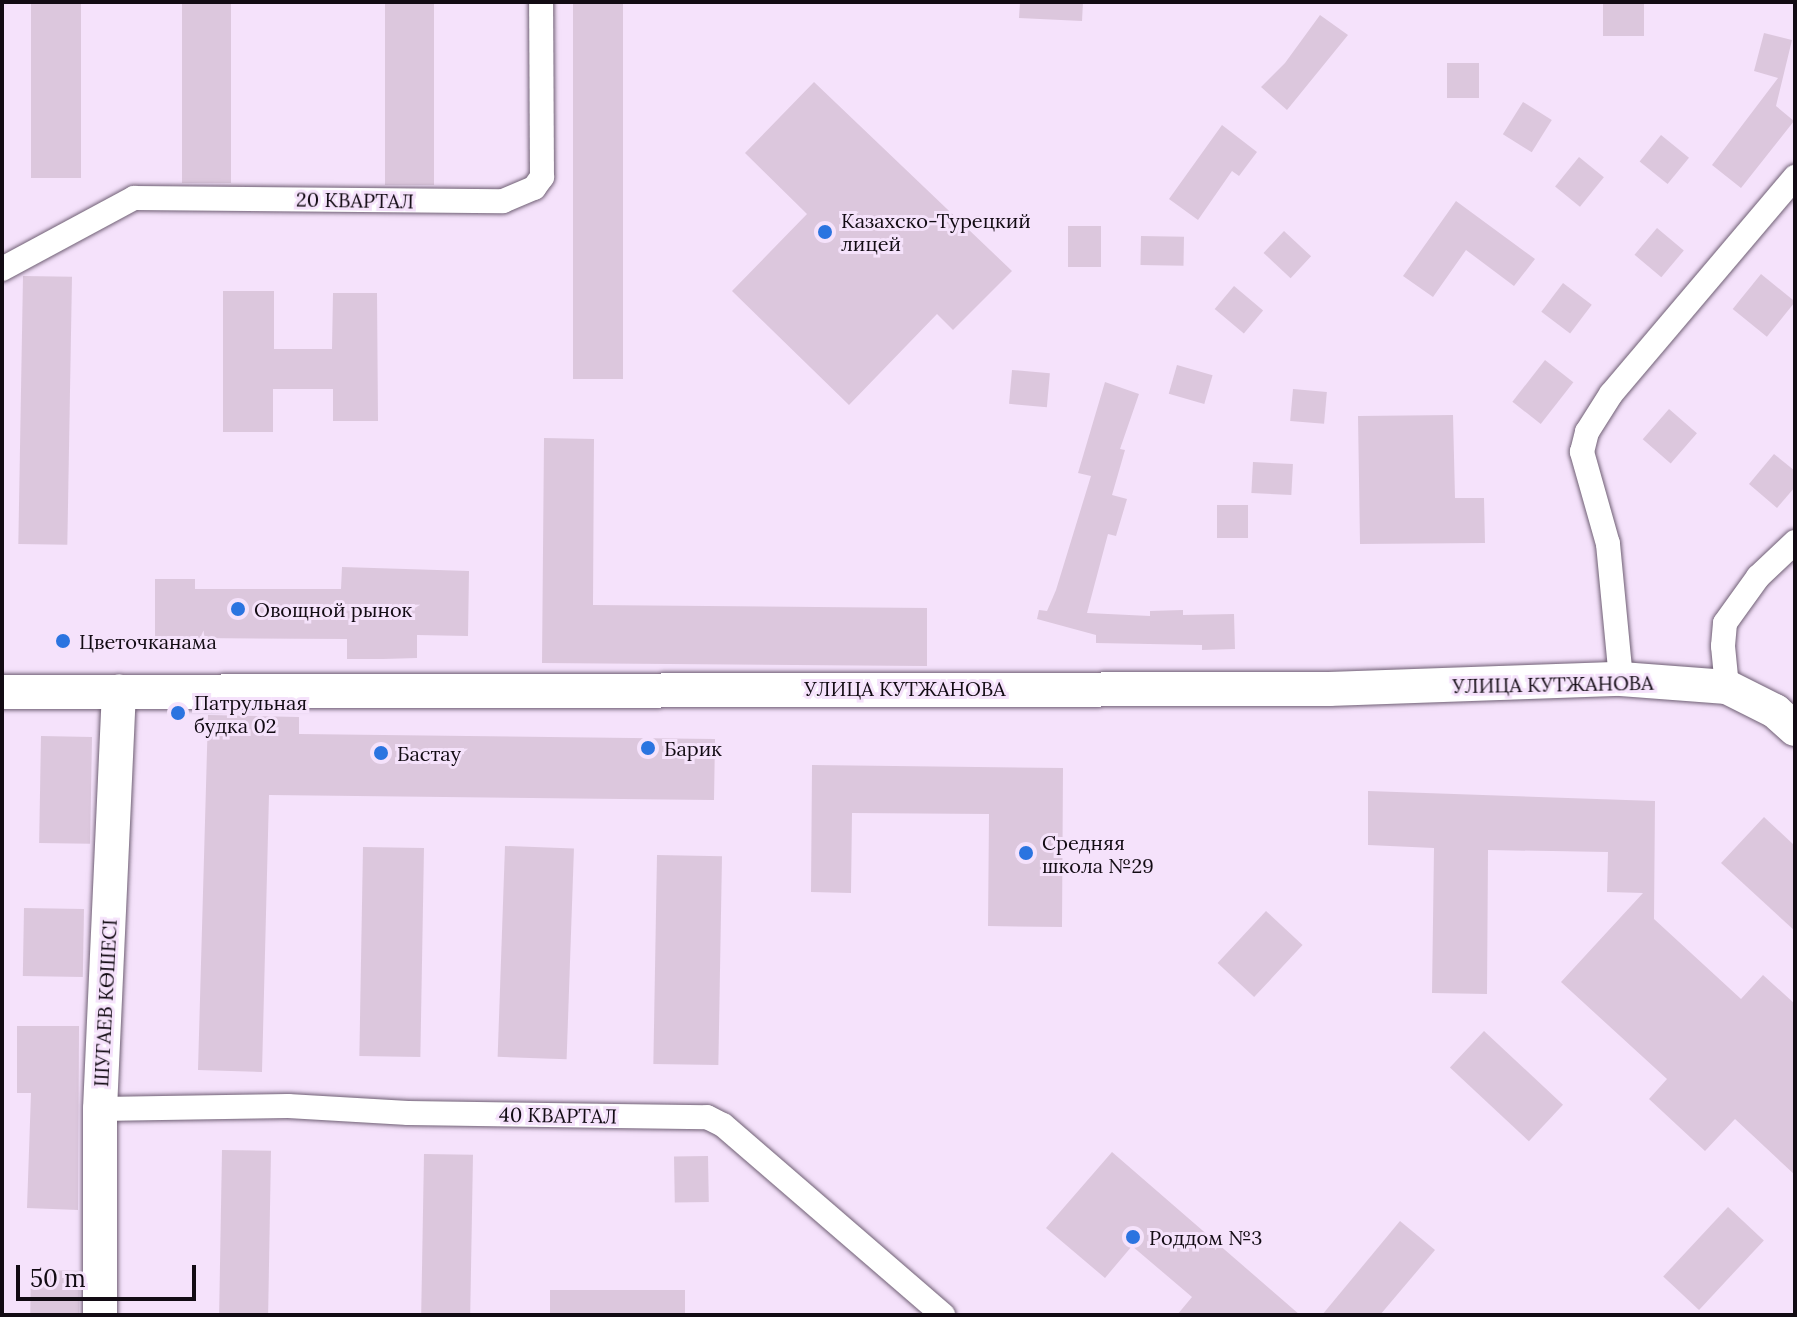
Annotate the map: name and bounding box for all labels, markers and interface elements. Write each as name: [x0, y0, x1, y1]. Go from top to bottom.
street label: 20 КВАРТАЛ: [296, 187, 414, 213]
place label: Казахско-Турецкий лицей: [841, 208, 1031, 255]
marker: Казахско-Турецкий лицей: [816, 223, 834, 241]
place label: Овощной рынок: [254, 597, 412, 621]
marker: Овощной рынок: [229, 600, 247, 618]
place label: Цветочканама: [79, 629, 217, 653]
marker: Цветочканама: [54, 632, 72, 650]
street label: УЛИЦА КУТЖАНОВА: [1452, 670, 1654, 698]
street label: УЛИЦА КУТЖАНОВА: [804, 676, 1006, 700]
place label: Патрульная будка 02: [194, 690, 307, 737]
marker: Патрульная будка 02: [169, 704, 187, 722]
place label: Барик: [664, 736, 722, 760]
marker: Барик: [639, 739, 657, 757]
place label: Бастау: [397, 741, 461, 765]
marker: Бастау: [372, 744, 390, 762]
place label: Средняя школа №29: [1042, 830, 1154, 877]
marker: Средняя школа №29: [1017, 844, 1035, 862]
street label: ШУГАЕВ КӨШЕСІ: [89, 918, 121, 1088]
street label: 40 КВАРТАЛ: [499, 1102, 617, 1128]
place label: Роддом №3: [1149, 1225, 1262, 1249]
marker: Роддом №3: [1124, 1228, 1142, 1246]
scale bar: [20, 1249, 200, 1299]
text: 50 m: [30, 1263, 86, 1294]

